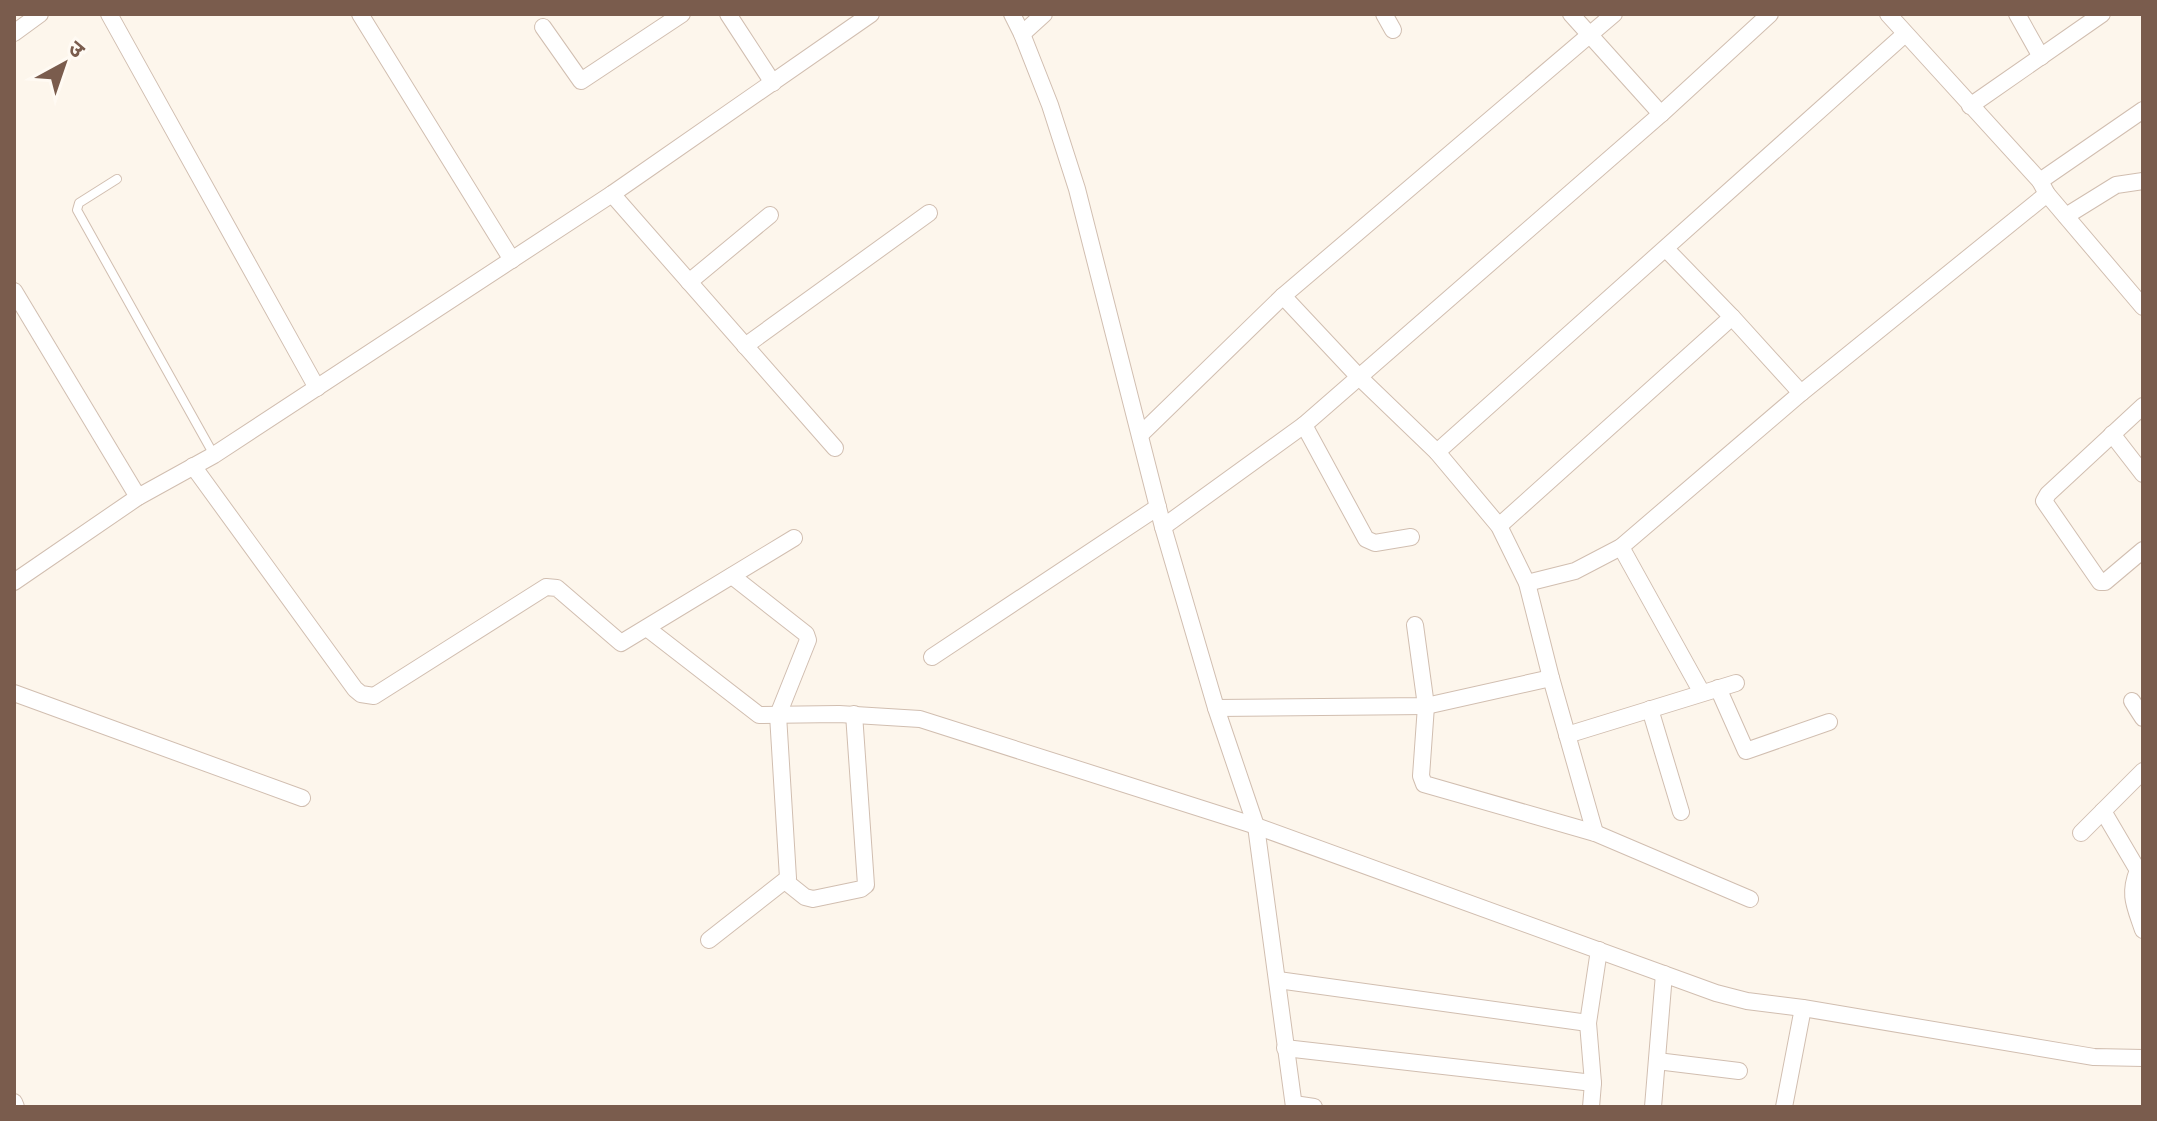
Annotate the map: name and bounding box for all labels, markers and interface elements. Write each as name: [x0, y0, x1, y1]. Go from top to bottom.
north arrow: [24, 24, 104, 104]
text: उ: [61, 33, 92, 67]

